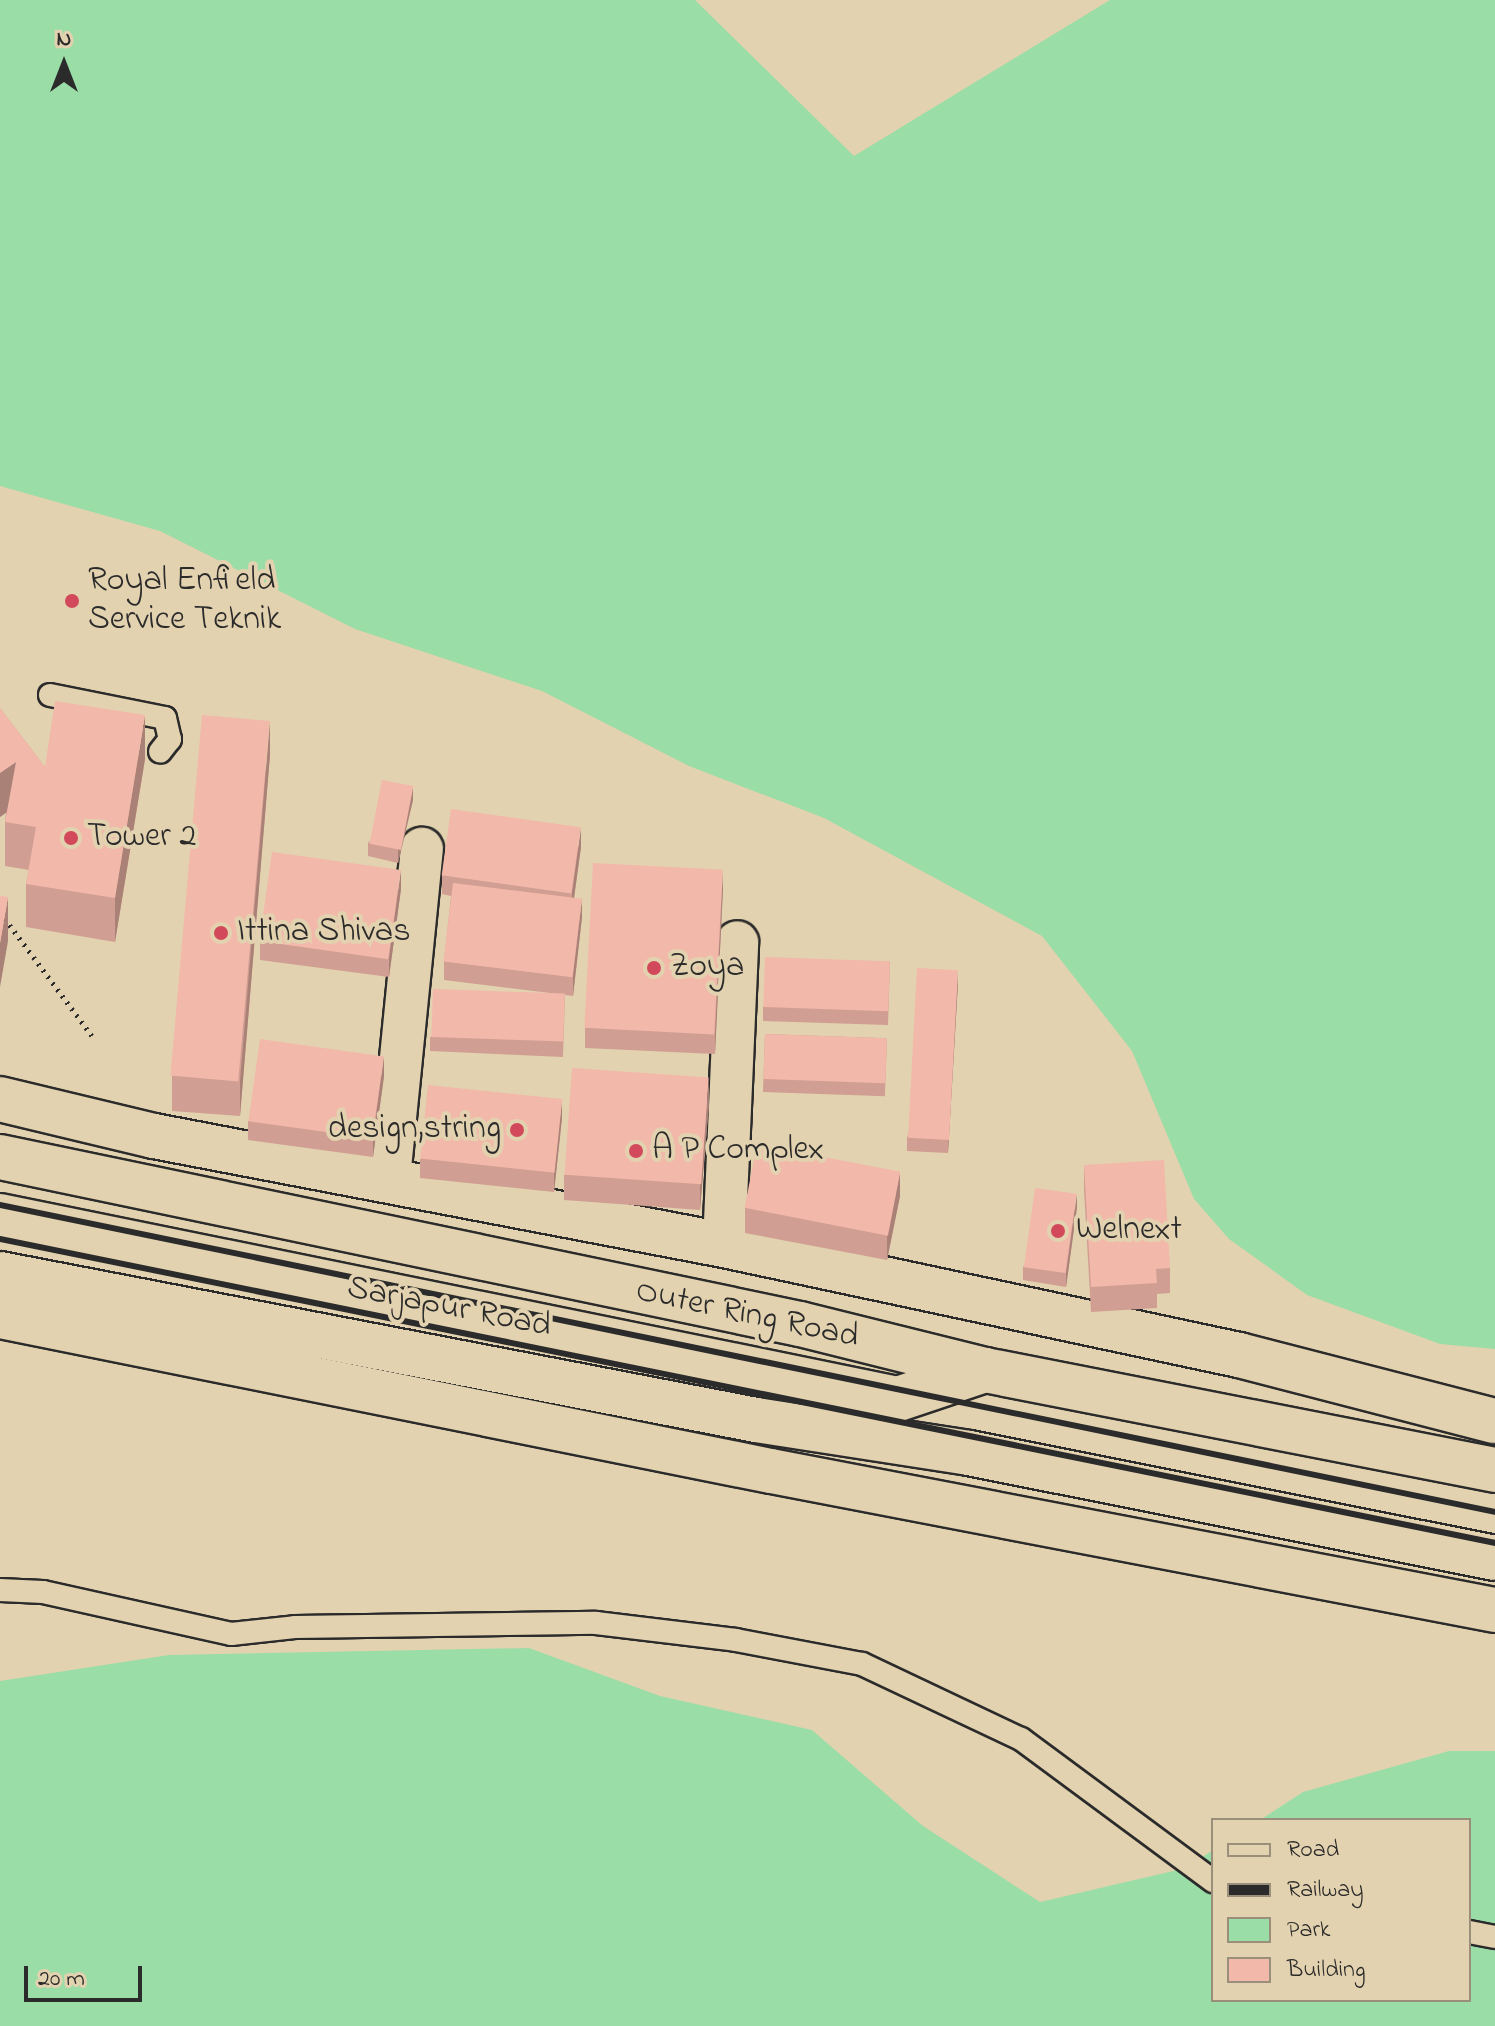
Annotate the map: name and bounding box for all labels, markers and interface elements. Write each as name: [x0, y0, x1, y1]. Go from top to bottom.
north arrow: [24, 24, 104, 104]
text: N: [57, 24, 71, 56]
place label: Royal Enfield Service Teknik: [88, 561, 281, 640]
marker: Royal Enfield Service Teknik: [63, 592, 81, 610]
place label: Tower 2: [87, 818, 196, 858]
marker: Tower 2: [62, 829, 80, 847]
place label: Ittina Shivas: [237, 913, 410, 953]
marker: Ittina Shivas: [212, 924, 230, 942]
place label: Zoya: [670, 948, 744, 988]
marker: Zoya: [645, 959, 663, 977]
place label: design,string: [328, 1110, 501, 1150]
marker: design,string: [508, 1121, 526, 1139]
place label: A P Complex: [652, 1131, 824, 1171]
marker: A P Complex: [627, 1142, 645, 1160]
place label: Welnext: [1076, 1211, 1182, 1251]
marker: Welnext: [1047, 1220, 1069, 1242]
street label: Sarjapur Road: [344, 1268, 554, 1348]
street label: Outer Ring Road: [632, 1271, 862, 1359]
legend: [1211, 1818, 1471, 2002]
text: Road: [1287, 1833, 1339, 1868]
text: Railway: [1287, 1873, 1364, 1908]
text: Park: [1287, 1913, 1330, 1948]
scale bar: [28, 1950, 146, 2000]
text: Building: [1287, 1953, 1366, 1988]
text: 20 m: [38, 1962, 85, 1997]

